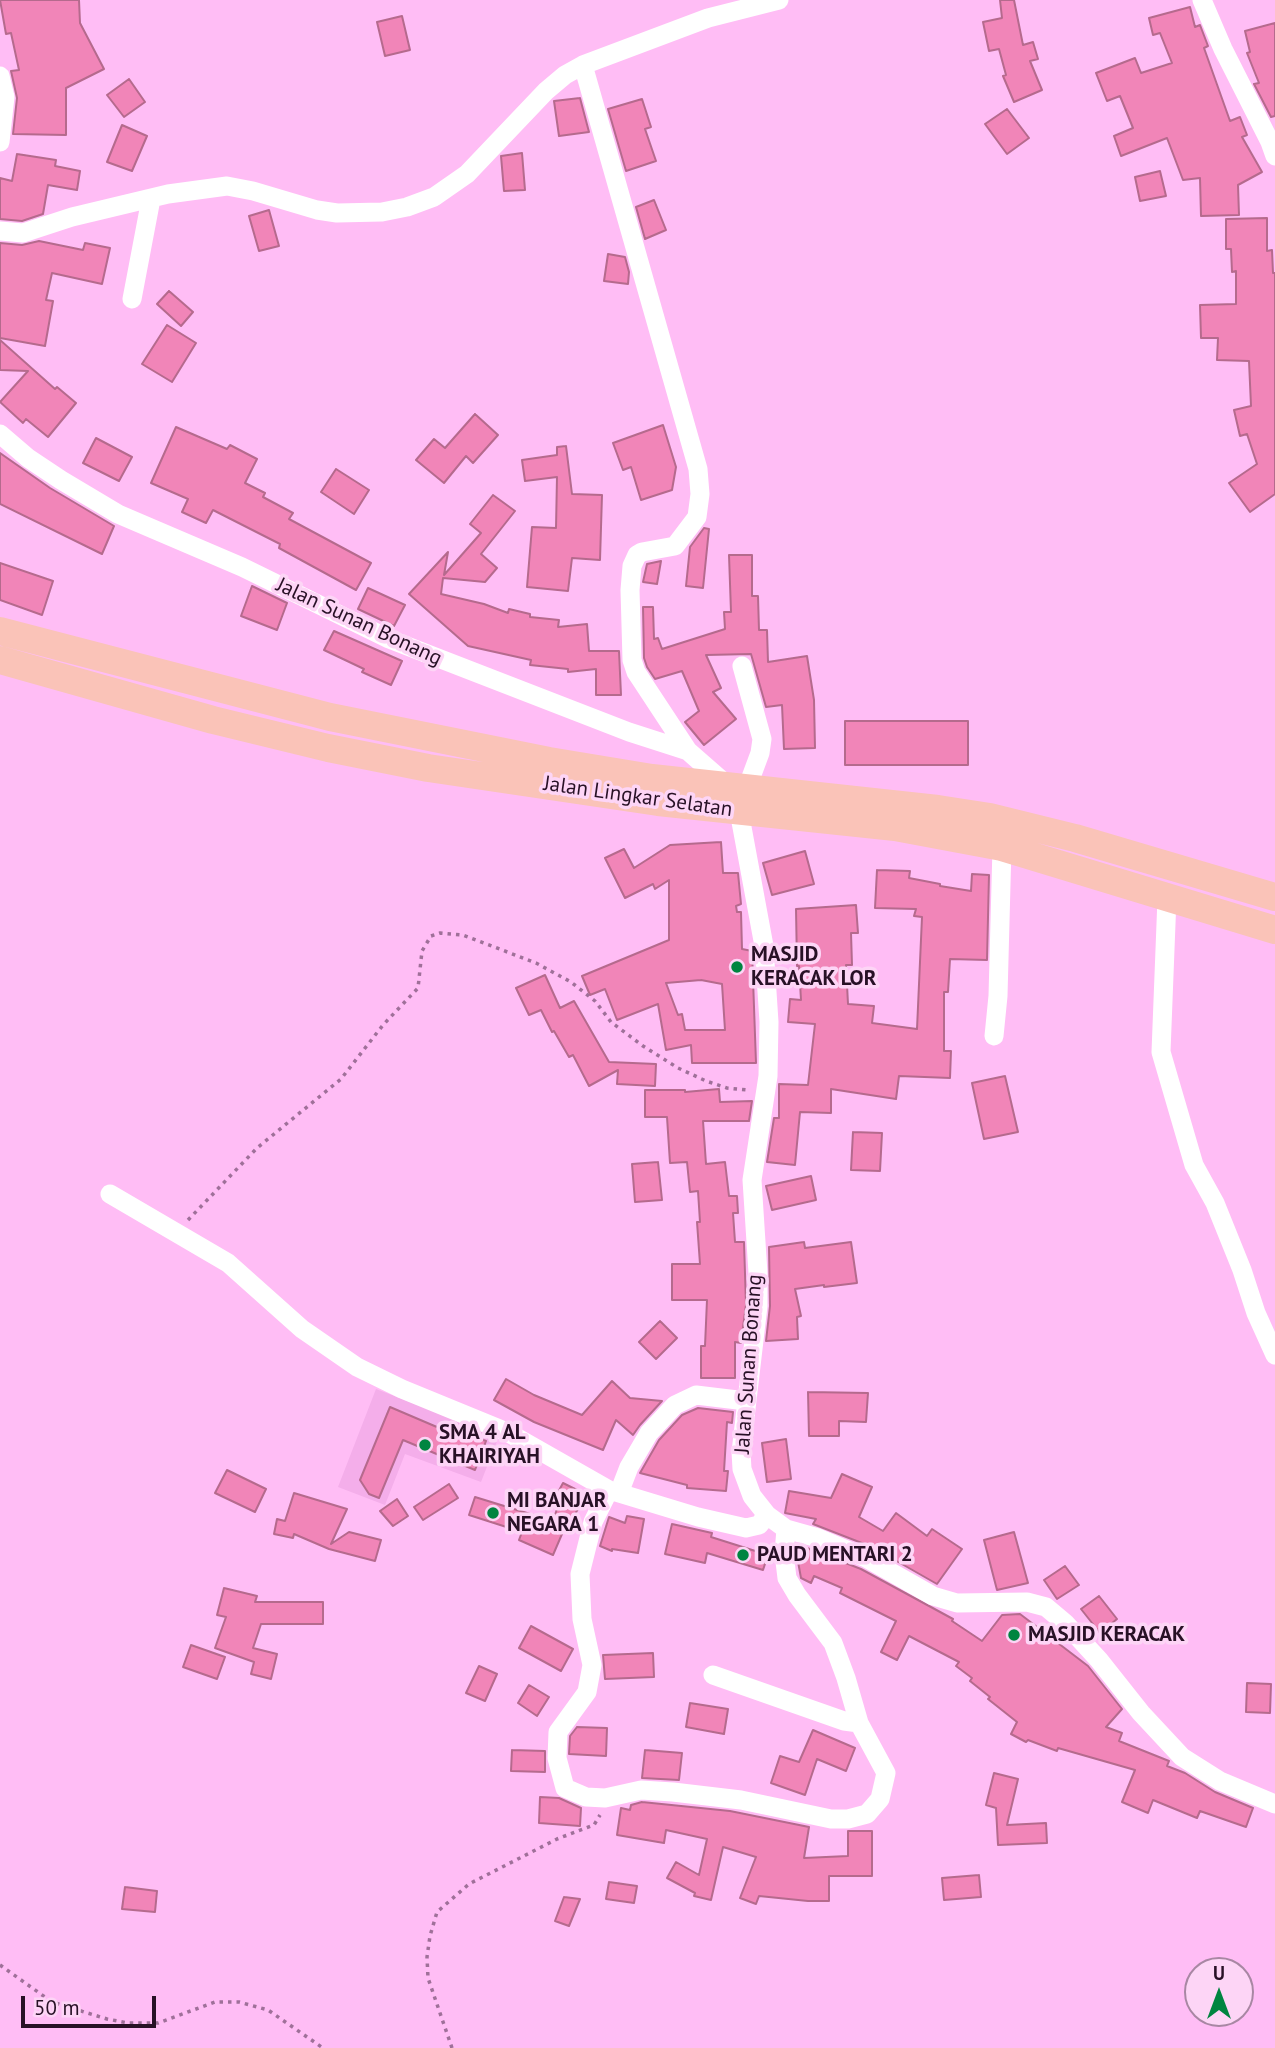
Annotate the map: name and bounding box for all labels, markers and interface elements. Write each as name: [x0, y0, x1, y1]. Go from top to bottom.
street label: Jalan Sunan Bonang: [272, 573, 446, 671]
street label: Jalan Lingkar Selatan: [542, 771, 734, 823]
place label: MASJID KERACAK LOR: [751, 942, 876, 992]
marker: MASJID KERACAK LOR: [729, 959, 745, 975]
street label: Jalan Sunan Bonang: [730, 1273, 768, 1455]
place label: SMA 4 AL KHAIRIYAH: [439, 1420, 540, 1470]
marker: SMA 4 AL KHAIRIYAH: [417, 1437, 433, 1453]
place label: MI BANJAR NEGARA 1: [507, 1488, 606, 1538]
marker: MI BANJAR NEGARA 1: [485, 1505, 501, 1521]
place label: PAUD MENTARI 2: [757, 1542, 913, 1568]
marker: PAUD MENTARI 2: [735, 1547, 751, 1563]
place label: MASJID KERACAK: [1028, 1622, 1185, 1648]
marker: MASJID KERACAK: [1006, 1627, 1022, 1643]
north arrow: [1184, 1957, 1254, 2027]
text: U: [1213, 1961, 1225, 1985]
scale bar: [24, 1982, 159, 2026]
text: 50 m: [34, 1994, 80, 2021]

